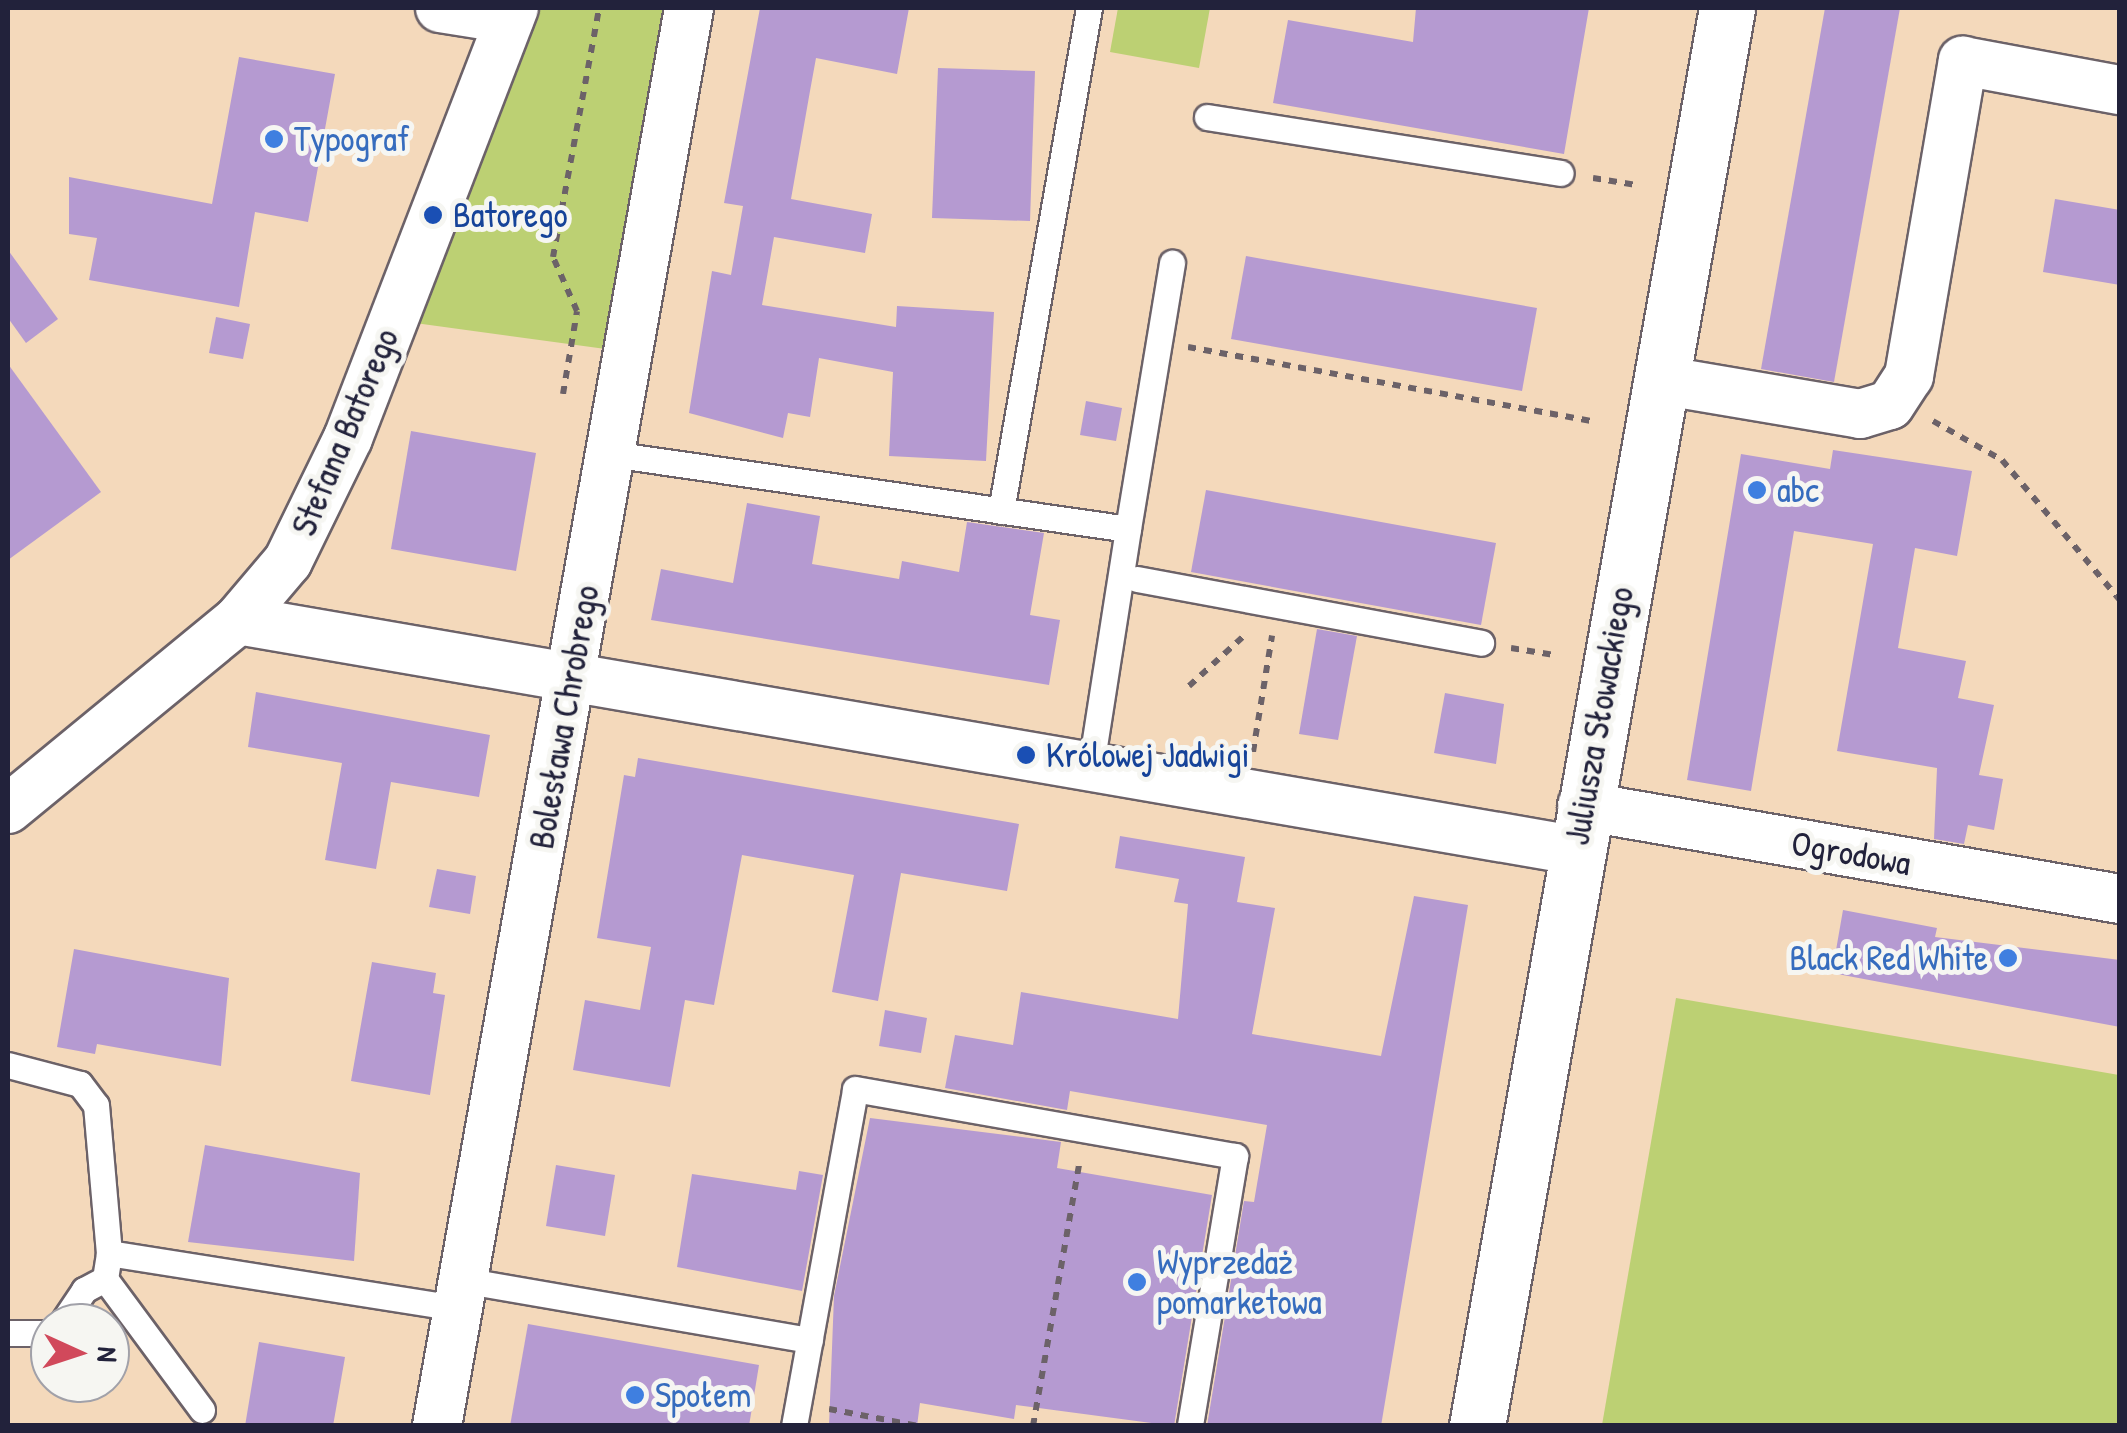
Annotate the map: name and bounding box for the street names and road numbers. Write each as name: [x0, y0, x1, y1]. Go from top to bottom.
street label: Stefana Batorego: [283, 322, 407, 542]
street label: Bolesława Chrobrego: [520, 582, 608, 852]
street label: Juliusza Słowackiego: [1556, 584, 1642, 848]
street label: Ogrodowa: [1788, 822, 1914, 884]

